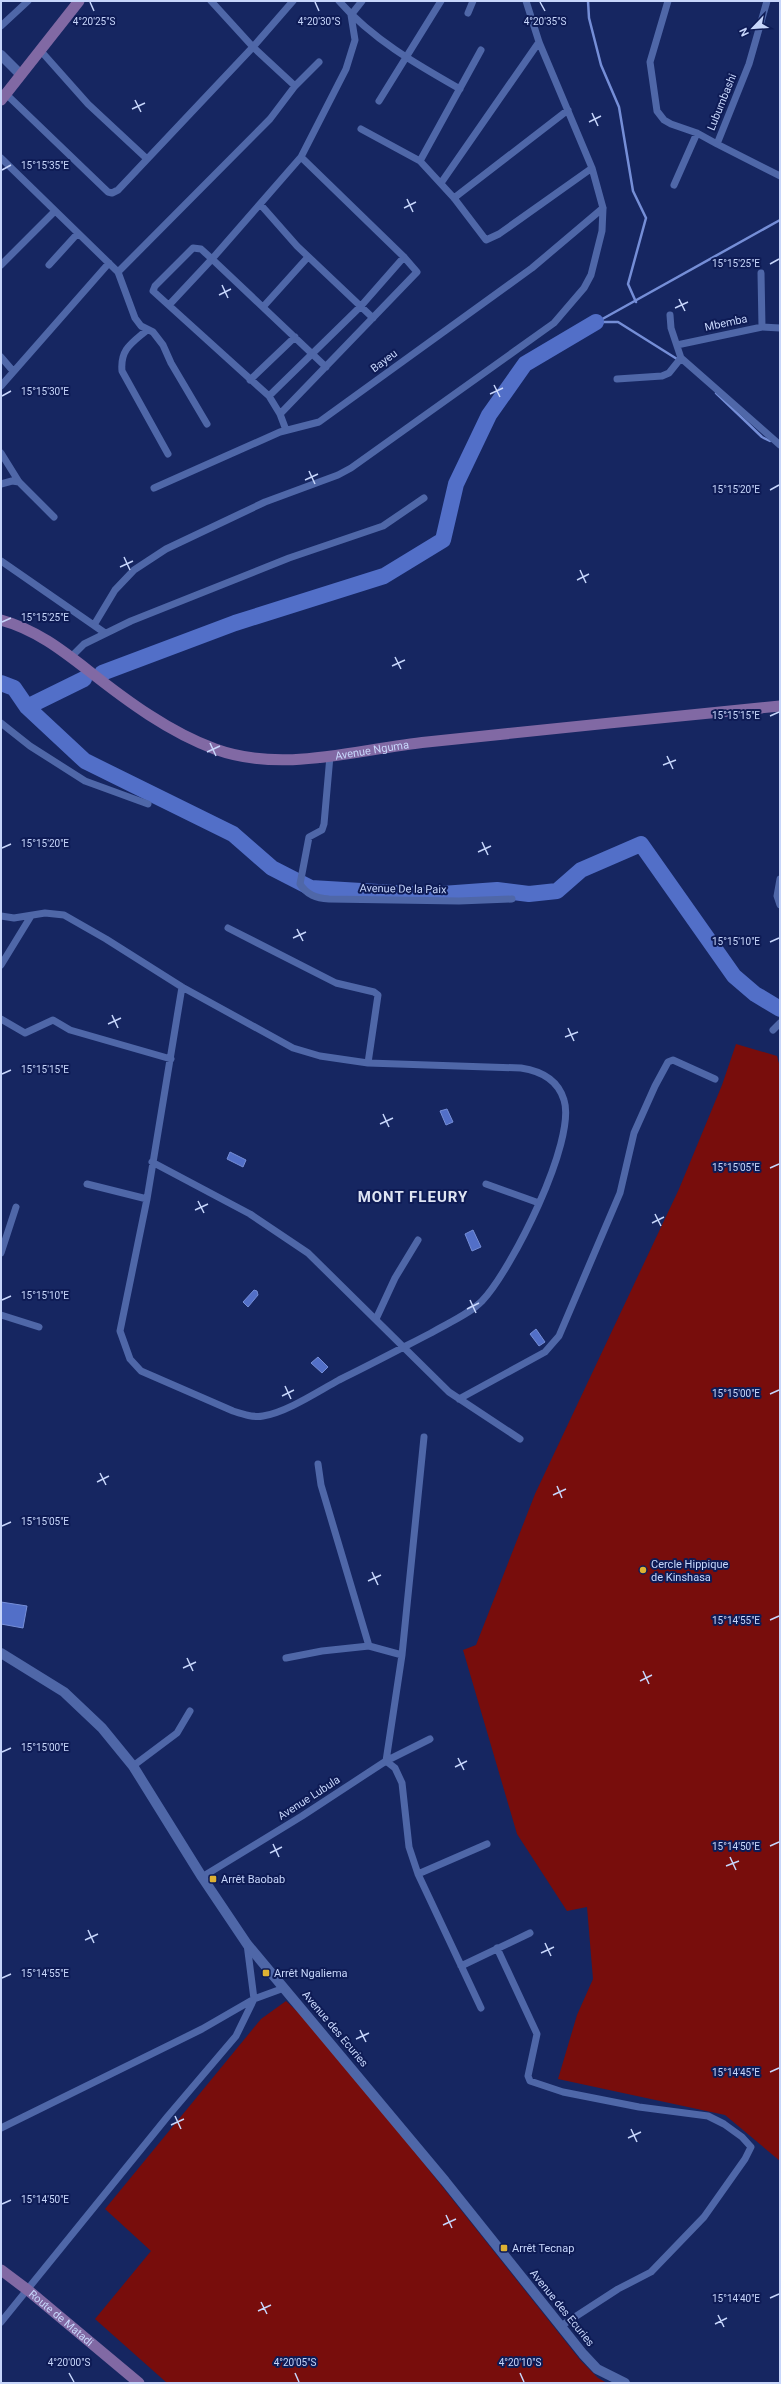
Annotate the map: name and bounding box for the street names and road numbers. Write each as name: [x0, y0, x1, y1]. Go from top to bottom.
street label: Lubumbashi: [705, 72, 739, 132]
street label: Mbemba: [703, 312, 749, 334]
street label: Bayeu: [368, 347, 400, 375]
street label: Avenue Nguma: [334, 738, 410, 762]
street label: Avenue De la Paix: [359, 882, 447, 896]
street label: Avenue Lubula: [276, 1773, 342, 1823]
street label: Avenue des Ecuries: [299, 1988, 371, 2070]
street label: Avenue des Ecuries: [527, 2267, 597, 2349]
street label: Route de Matadi: [26, 2287, 96, 2349]

